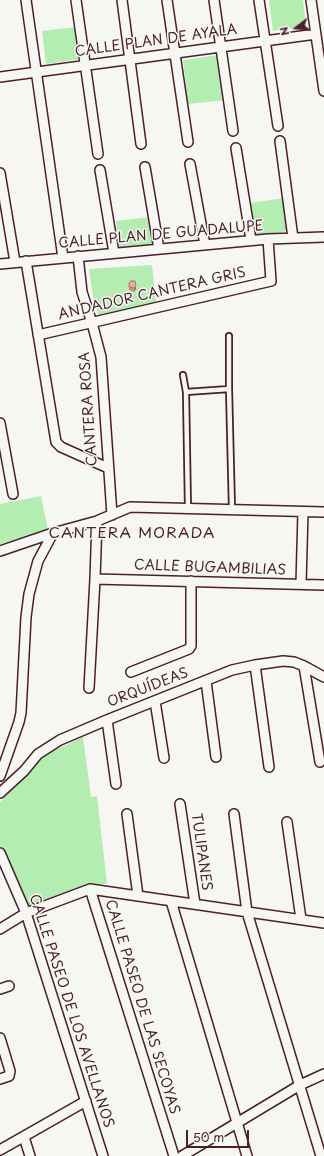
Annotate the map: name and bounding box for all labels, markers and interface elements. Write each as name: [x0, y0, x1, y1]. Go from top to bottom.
north arrow: [276, 8, 316, 48]
street label: CALLE PLAN DE AYALA: [74, 21, 238, 61]
text: N: [275, 25, 293, 38]
street label: CALLE PLAN DE GUADALUPE: [58, 218, 264, 252]
street label: ANDADOR CANTERA GRIS: [57, 264, 247, 324]
street label: CANTERA ROSA: [77, 351, 101, 467]
district label: CANTERA MORADA: [49, 525, 215, 543]
street label: CALLE BUGAMBILIAS: [134, 557, 286, 579]
street label: ORQUÍDEAS: [105, 665, 191, 711]
street label: TULIPANES: [187, 812, 215, 892]
street label: CALLE PASEO DE LOS AVELLANOS: [25, 892, 117, 1130]
street label: CALLE PASEO DE LAS SECOYAS: [101, 898, 183, 1116]
scale bar: [188, 1122, 251, 1148]
text: 50 m: [193, 1128, 224, 1146]

